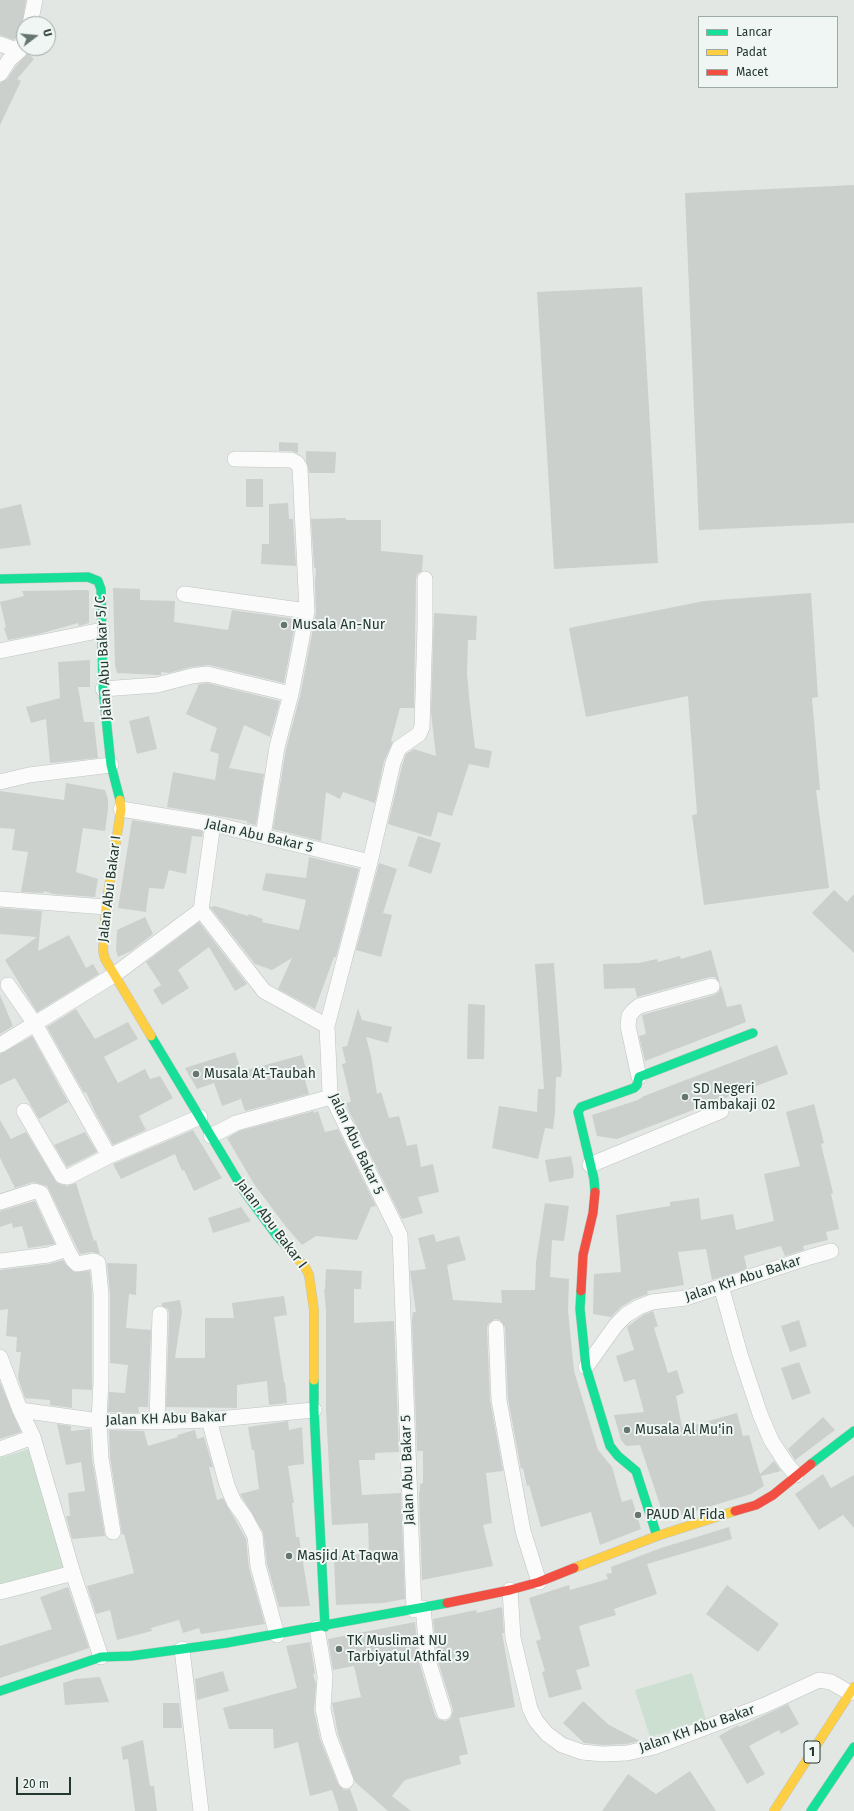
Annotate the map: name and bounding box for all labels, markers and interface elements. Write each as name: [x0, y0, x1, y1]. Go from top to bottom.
north arrow: [16, 16, 56, 56]
legend: [698, 16, 838, 88]
text: Lancar: [736, 25, 772, 39]
text: U: [40, 28, 54, 38]
text: Padat: [736, 45, 767, 59]
text: Macet: [736, 65, 768, 79]
street label: Jalan Abu Bakar 5/C: [92, 595, 116, 721]
place label: Musala An-Nur: [292, 617, 385, 633]
marker: Musala An-Nur: [279, 620, 289, 630]
street label: Jalan Abu Bakar 5: [203, 815, 315, 857]
street label: Jalan Abu Bakar I: [95, 835, 125, 943]
place label: Musala At-Taubah: [204, 1066, 316, 1082]
marker: Musala At-Taubah: [191, 1069, 201, 1079]
place label: SD Negeri Tambakaji 02: [693, 1081, 776, 1114]
street label: Jalan Abu Bakar 5: [325, 1090, 387, 1198]
marker: SD Negeri Tambakaji 02: [680, 1092, 690, 1102]
street label: Jalan Abu Bakar I: [232, 1176, 310, 1272]
street label: Jalan KH Abu Bakar: [683, 1252, 803, 1306]
street label: Jalan KH Abu Bakar: [105, 1408, 227, 1430]
street label: Jalan Abu Bakar 5: [398, 1415, 418, 1525]
place label: Musala Al Mu'in: [635, 1422, 733, 1438]
marker: Musala Al Mu'in: [622, 1425, 632, 1435]
place label: PAUD Al Fida: [646, 1507, 725, 1523]
marker: PAUD Al Fida: [633, 1510, 643, 1520]
place label: Masjid At Taqwa: [297, 1548, 399, 1564]
marker: Masjid At Taqwa: [284, 1551, 294, 1561]
place label: TK Muslimat NU Tarbiyatul Athfal 39: [347, 1633, 469, 1666]
marker: TK Muslimat NU Tarbiyatul Athfal 39: [334, 1644, 344, 1654]
street label: Jalan KH Abu Bakar: [637, 1701, 757, 1757]
road number: 1: [804, 1741, 820, 1763]
scale bar: [18, 1769, 73, 1795]
text: 20 m: [23, 1777, 49, 1791]

